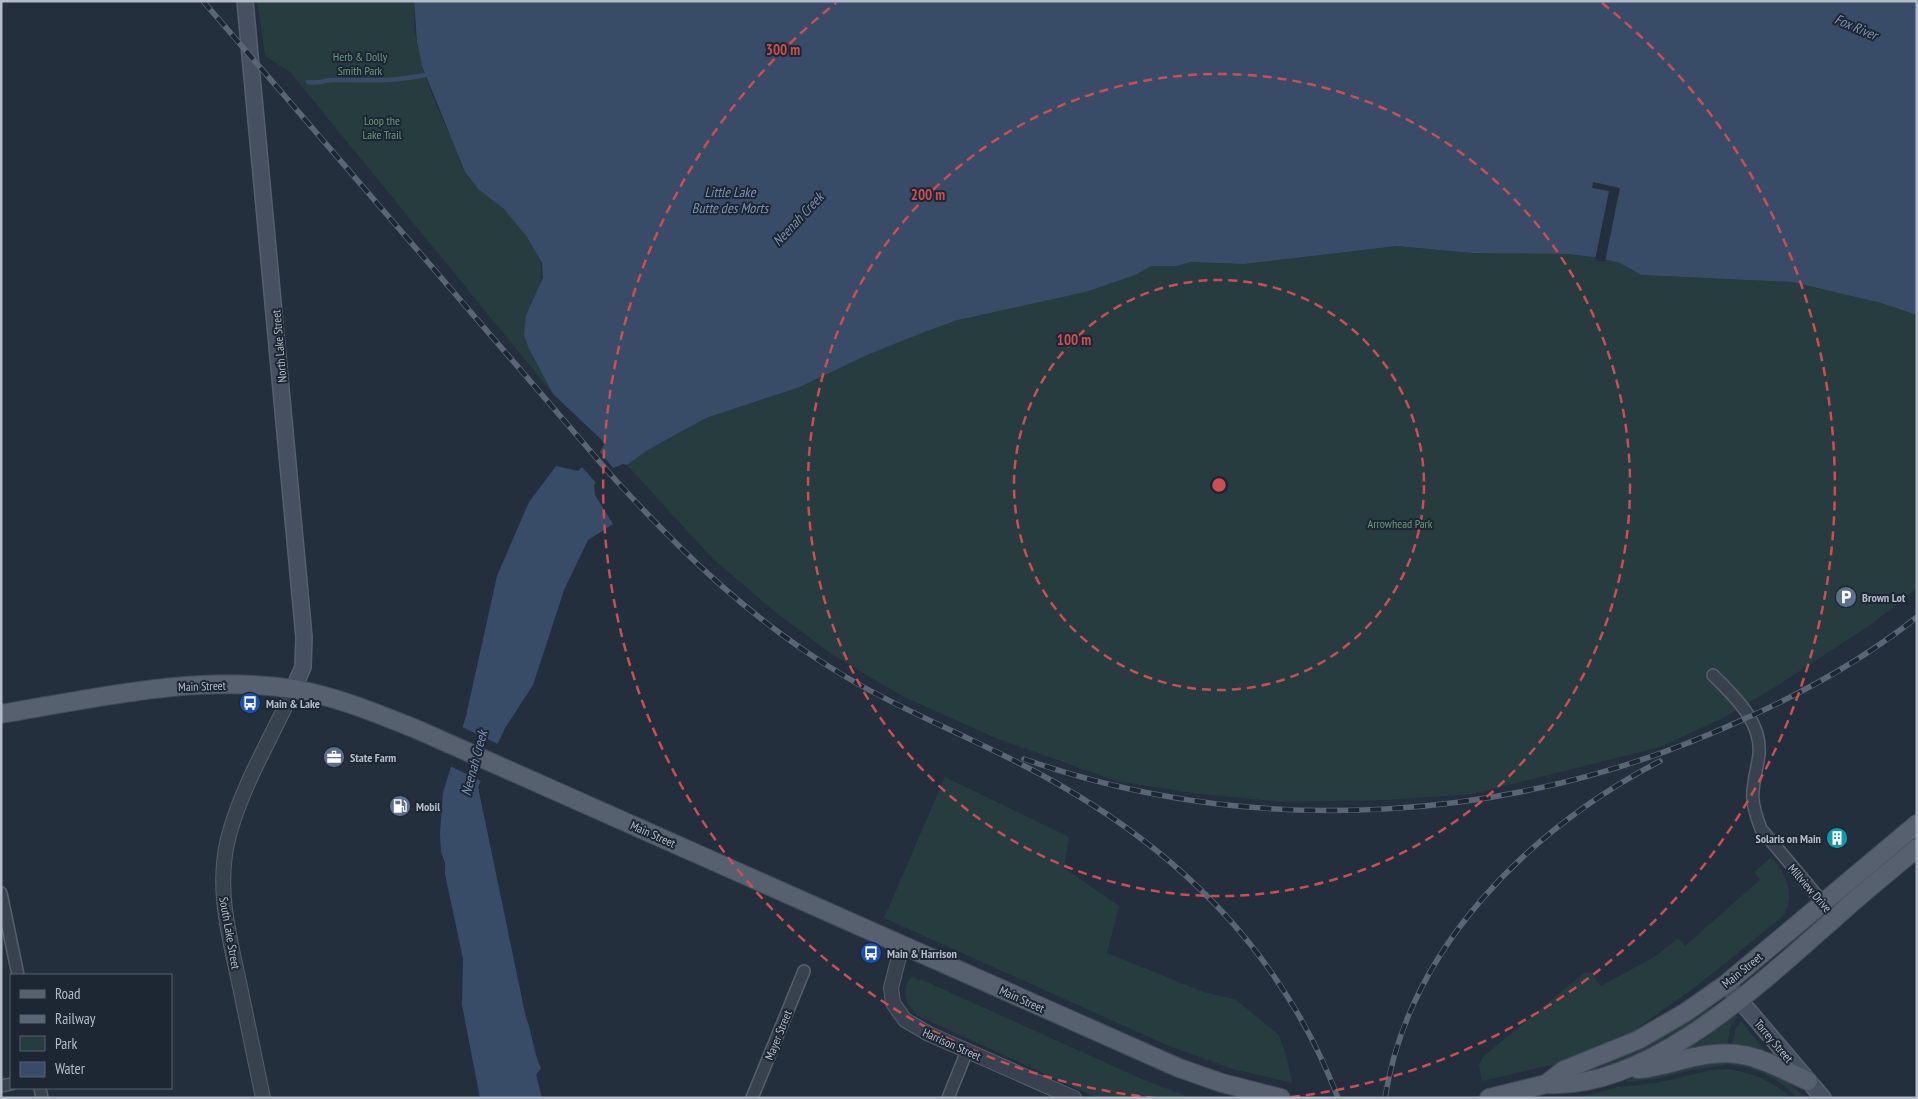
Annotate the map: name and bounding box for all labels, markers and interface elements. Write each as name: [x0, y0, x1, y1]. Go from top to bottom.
water label: Fox River: [1832, 10, 1882, 45]
text: 300 m: [766, 40, 800, 59]
park label: Herb & Dolly Smith Park: [333, 49, 388, 78]
park label: Loop the Lake Trail: [362, 113, 402, 142]
water label: Little Lake Butte des Morts: [692, 183, 769, 217]
text: 200 m: [911, 185, 945, 204]
water label: Neenah Creek: [769, 187, 828, 250]
street label: North Lake Street: [268, 308, 290, 383]
text: 100 m: [1057, 330, 1091, 349]
centre of rings: [1210, 476, 1228, 494]
park label: Arrowhead Park: [1367, 516, 1433, 531]
parking icon: Brown Lot: [1834, 585, 1858, 609]
place label: Brown Lot: [1862, 590, 1906, 605]
street label: Main Street: [178, 678, 227, 694]
bus stop icon: Main & Lake: [238, 691, 262, 715]
place label: Main & Lake: [266, 696, 320, 711]
water label: Neenah Creek: [457, 727, 492, 798]
office icon: State Farm: [322, 745, 346, 769]
place label: State Farm: [350, 750, 396, 765]
fuel station icon: Mobil: [388, 794, 412, 818]
place label: Mobil: [416, 799, 440, 814]
street label: Main Street: [628, 817, 678, 851]
building icon: Solaris on Main: [1825, 826, 1849, 850]
place label: Solaris on Main: [1755, 831, 1821, 846]
street label: Millview Drive: [1785, 861, 1835, 915]
street label: South Lake Street: [216, 896, 244, 971]
bus stop icon: Main & Harrison: [859, 941, 883, 965]
place label: Main & Harrison: [887, 946, 957, 961]
street label: Main Street: [1719, 949, 1766, 991]
legend: [10, 974, 172, 1089]
street label: Main Street: [997, 982, 1047, 1016]
text: Road: [55, 984, 81, 1003]
street label: Mayer Street: [761, 1007, 795, 1062]
text: Railway: [55, 1009, 96, 1028]
street label: Torrey Street: [1751, 1016, 1797, 1066]
street label: Harrison Street: [920, 1024, 984, 1064]
text: Park: [55, 1034, 77, 1053]
text: Water: [55, 1059, 86, 1078]

